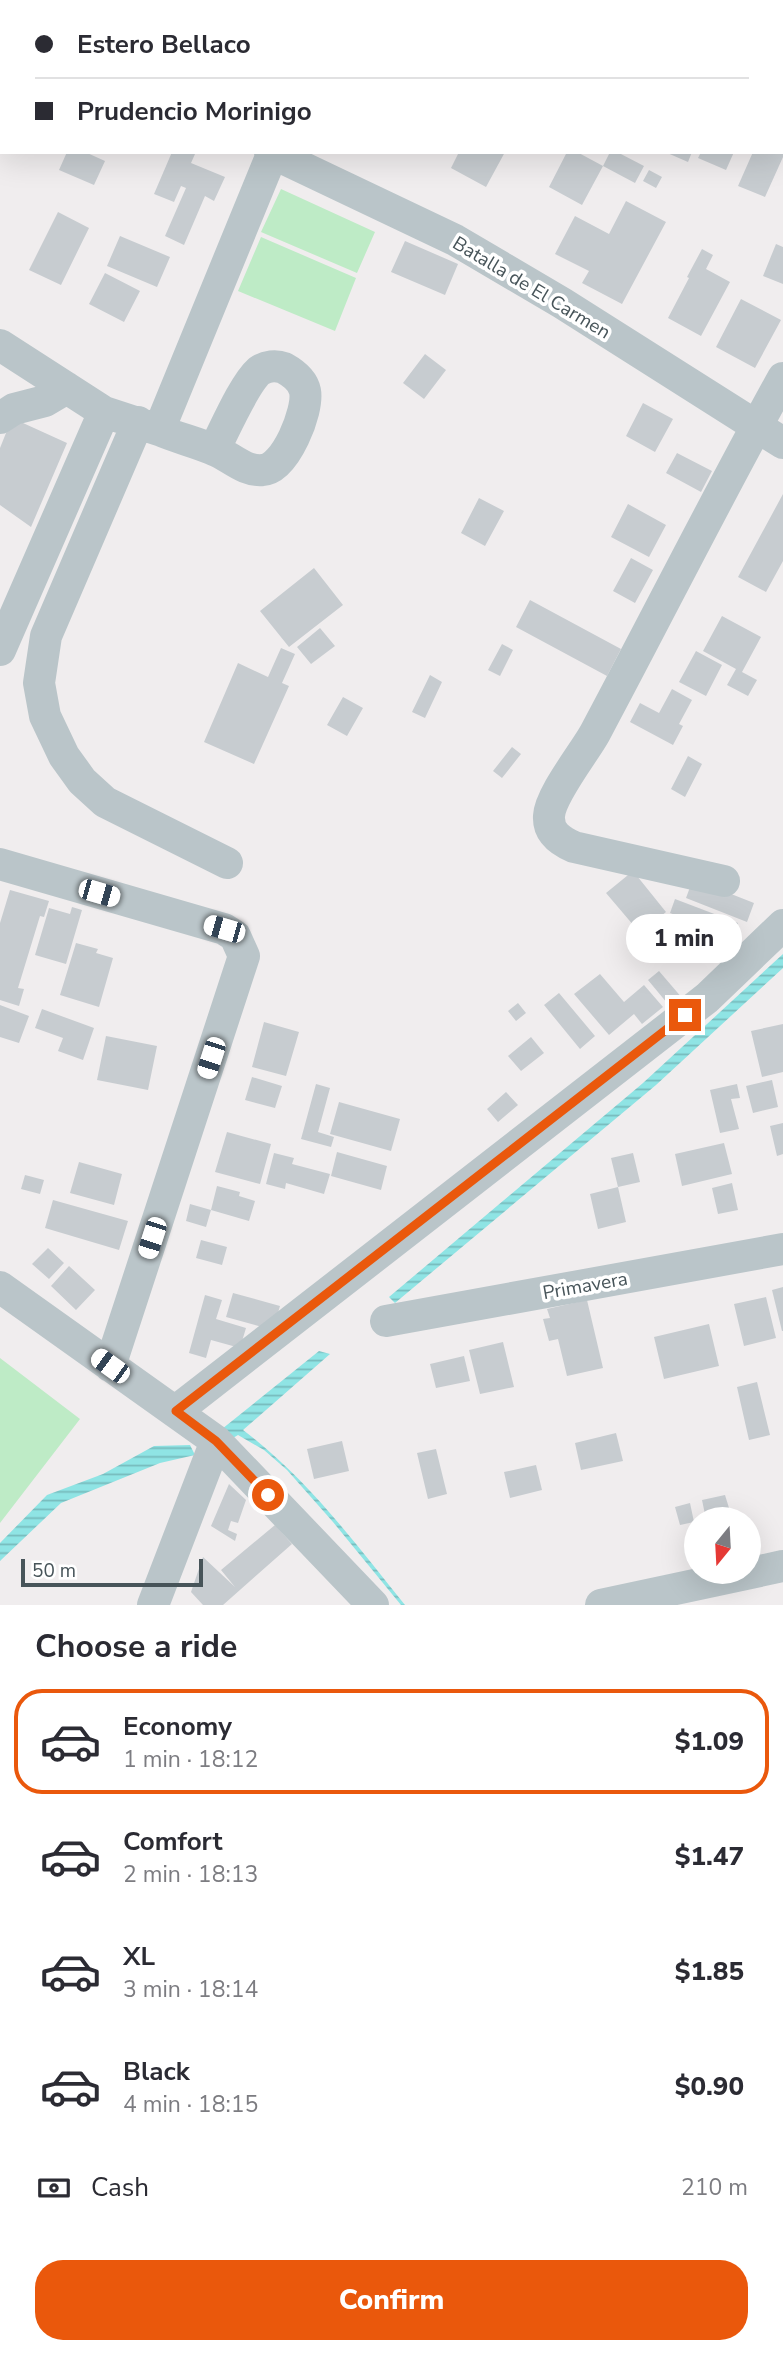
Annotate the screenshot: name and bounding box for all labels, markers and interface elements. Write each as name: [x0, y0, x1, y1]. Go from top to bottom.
text: Estero Bellaco: [77, 27, 251, 62]
text: Prudencio Morinigo: [77, 94, 312, 129]
street label: Batalla de El Carmen: [448, 230, 615, 345]
car: [76, 877, 123, 909]
car: [201, 913, 248, 945]
callout: 1 min: [627, 914, 743, 962]
text: 1 min: [654, 923, 714, 954]
route end: [669, 999, 701, 1031]
car: [195, 1035, 228, 1081]
car: [136, 1215, 169, 1261]
street label: Primavera: [541, 1266, 630, 1306]
car: [87, 1345, 134, 1387]
route start: [252, 1479, 284, 1511]
north arrow: [684, 1507, 761, 1584]
map controls: [684, 1507, 761, 1584]
scale bar: [21, 1556, 203, 1588]
text: 50 m: [32, 1558, 76, 1584]
text: Choose a ride: [35, 1625, 237, 1668]
text: Economy: [123, 1709, 232, 1744]
icon: car: [39, 1710, 102, 1773]
text: $1.09: [675, 1724, 744, 1759]
text: 1 min · 18:12: [123, 1744, 258, 1775]
text: Comfort: [123, 1824, 223, 1859]
icon: car: [39, 1825, 102, 1888]
text: $1.47: [675, 1839, 744, 1874]
text: 2 min · 18:13: [123, 1859, 258, 1890]
text: XL: [123, 1939, 155, 1974]
icon: car: [39, 1940, 102, 2003]
text: $1.85: [675, 1954, 744, 1989]
text: 3 min · 18:14: [123, 1974, 258, 2005]
text: Black: [123, 2054, 190, 2089]
icon: car: [39, 2055, 102, 2118]
text: $0.90: [675, 2069, 744, 2104]
text: 4 min · 18:15: [123, 2089, 258, 2120]
icon: cash: [35, 2169, 73, 2207]
text: Cash: [91, 2170, 149, 2205]
text: 210 m: [681, 2172, 748, 2203]
button: Confirm: [35, 2260, 748, 2340]

